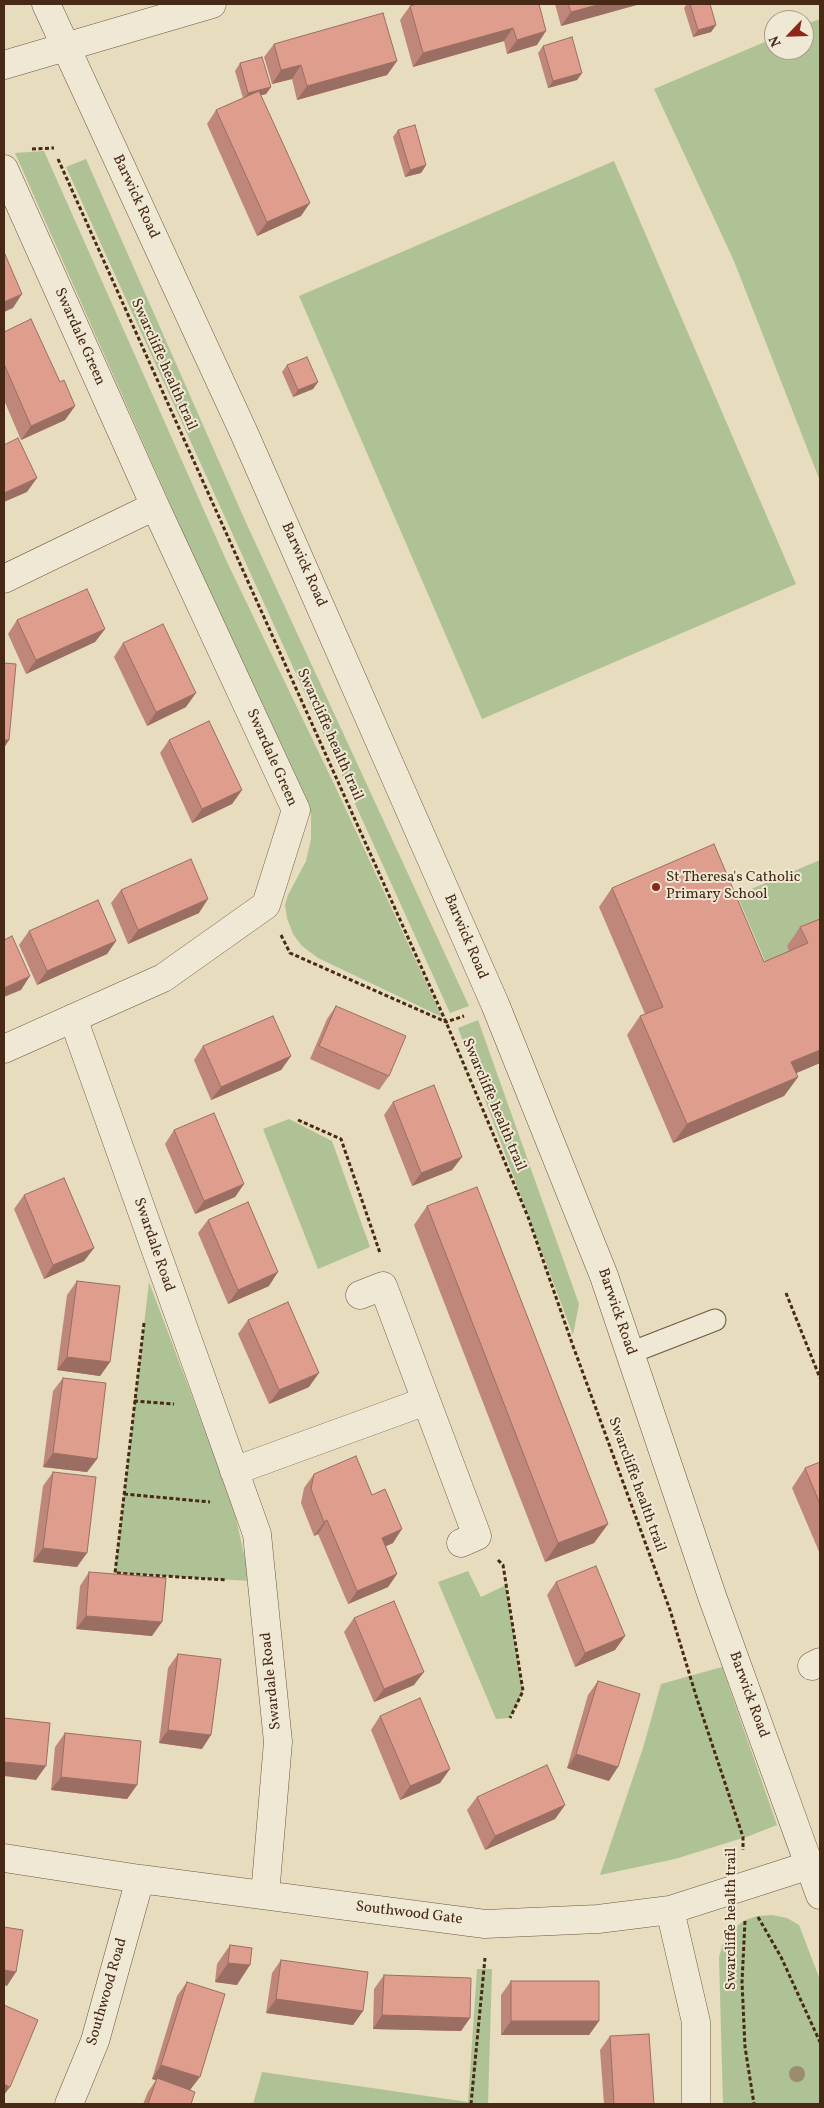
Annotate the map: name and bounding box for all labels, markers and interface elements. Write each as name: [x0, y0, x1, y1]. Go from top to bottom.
north arrow: [764, 10, 814, 60]
text: N: [765, 32, 787, 49]
street label: Barwick Road: [108, 152, 162, 242]
street label: Swardale Green: [50, 286, 108, 388]
street label: Swarcliffe health trail: [126, 296, 200, 434]
street label: Barwick Road: [276, 520, 330, 610]
street label: Swarcliffe health trail: [292, 666, 366, 804]
street label: Swardale Green: [242, 707, 300, 809]
place label: St Theresa's Catholic Primary School: [666, 869, 800, 904]
marker: St Theresa's Catholic Primary School: [650, 881, 662, 893]
street label: Barwick Road: [439, 892, 491, 982]
street label: Swarcliffe health trail: [457, 1036, 529, 1174]
street label: Swardale Road: [129, 1196, 177, 1294]
street label: Barwick Road: [593, 1266, 639, 1358]
street label: Swarcliffe health trail: [603, 1415, 669, 1555]
street label: Swardale Road: [258, 1631, 286, 1731]
street label: Barwick Road: [724, 1649, 772, 1741]
street label: Swarcliffe health trail: [723, 1848, 741, 1990]
street label: Southwood Gate: [354, 1899, 464, 1929]
street label: Southwood Road: [84, 1936, 132, 2048]

